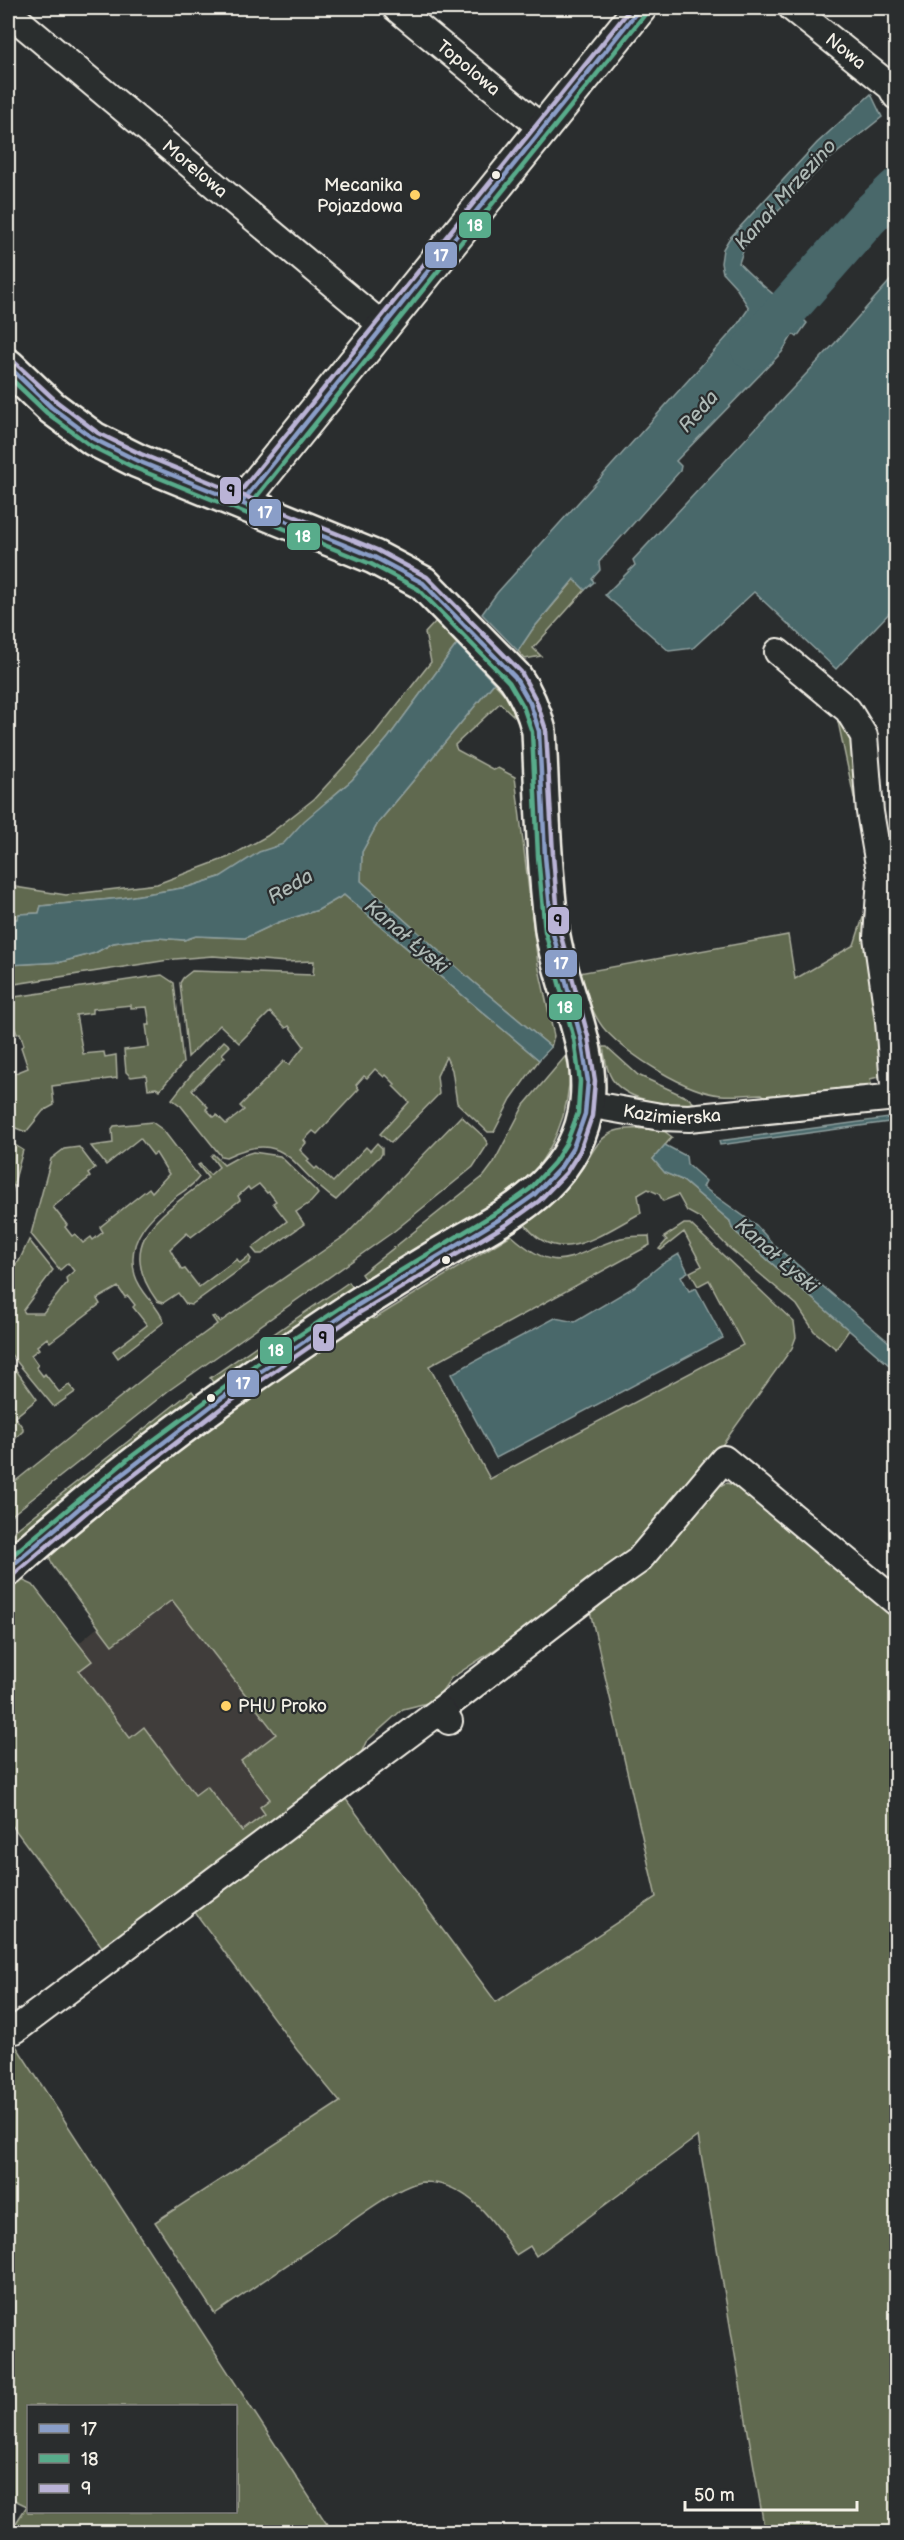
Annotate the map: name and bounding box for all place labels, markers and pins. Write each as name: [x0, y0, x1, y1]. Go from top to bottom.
unlabelled marker: [490, 169, 502, 181]
place label: Mecanika Pojazdowa: [317, 175, 403, 217]
marker: Mecanika Pojazdowa: [408, 188, 422, 202]
unlabelled marker: [440, 1254, 452, 1266]
unlabelled marker: [205, 1392, 217, 1404]
place label: PHU Proko: [238, 1696, 327, 1717]
marker: PHU Proko: [219, 1699, 233, 1713]

